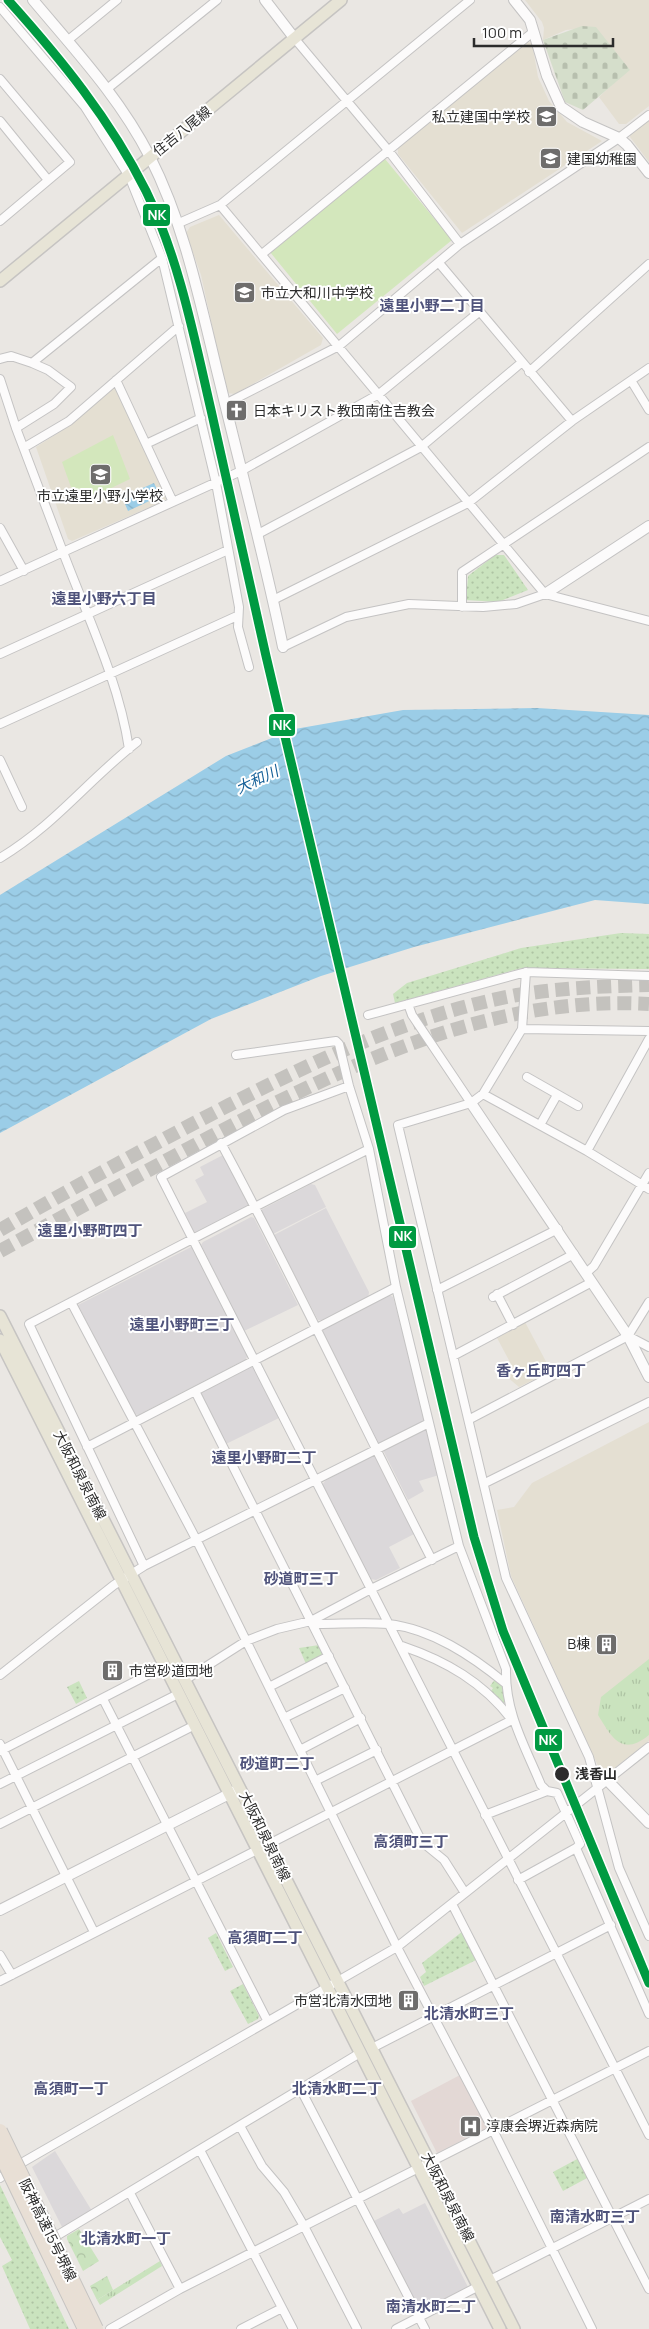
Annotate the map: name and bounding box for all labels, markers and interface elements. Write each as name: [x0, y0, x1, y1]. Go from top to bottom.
scale bar: [474, 15, 613, 47]
text: 100 m: [482, 22, 522, 43]
street label: 住吉八尾線: [149, 101, 215, 160]
school or university icon: 私立建国中学校: [534, 105, 558, 129]
place label: 私立建国中学校: [432, 107, 530, 126]
school or university icon: 建国幼稚園: [539, 147, 563, 171]
place label: 建国幼稚園: [567, 149, 637, 168]
line badge: NK: [142, 203, 171, 227]
text: NK: [147, 205, 167, 224]
school or university icon: 市立大和川中学校: [233, 281, 257, 305]
place label: 市立大和川中学校: [261, 283, 373, 302]
district label: 遠里小野二丁目: [379, 295, 485, 316]
church icon: 日本キリスト教団南住吉教会: [225, 399, 249, 423]
place label: 日本キリスト教団南住吉教会: [253, 401, 435, 420]
school or university icon: 市立遠里小野小学校: [88, 462, 112, 486]
place label: 市立遠里小野小学校: [37, 486, 163, 505]
district label: 遠里小野六丁目: [51, 588, 157, 609]
line badge: NK: [268, 713, 296, 737]
text: NK: [272, 715, 292, 734]
water label: 大和川: [232, 760, 283, 799]
district label: 遠里小野町四丁: [37, 1220, 143, 1241]
line badge: NK: [388, 1225, 417, 1249]
text: NK: [393, 1226, 413, 1245]
district label: 遠里小野町三丁: [129, 1314, 235, 1335]
district label: 香ヶ丘町四丁: [496, 1360, 586, 1381]
street label: 大阪和泉泉南線: [50, 1427, 111, 1523]
district label: 遠里小野町二丁: [211, 1447, 317, 1468]
district label: 砂道町三丁: [263, 1568, 339, 1589]
building icon: B棟: [594, 1632, 618, 1656]
place label: B棟: [567, 1634, 590, 1653]
building icon: 市営砂道団地: [101, 1659, 125, 1683]
place label: 市営砂道団地: [129, 1661, 213, 1680]
line badge: NK: [534, 1728, 563, 1752]
text: NK: [538, 1730, 558, 1749]
district label: 砂道町二丁: [239, 1753, 315, 1774]
place label: 浅香山: [575, 1764, 617, 1783]
marker: 浅香山: [553, 1765, 571, 1783]
street label: 大阪和泉泉南線: [235, 1788, 295, 1884]
district label: 高須町三丁: [373, 1831, 449, 1852]
district label: 高須町二丁: [227, 1927, 303, 1948]
building icon: 市営北清水団地: [396, 1989, 420, 2013]
place label: 市営北清水団地: [294, 1991, 392, 2010]
district label: 北清水町三丁: [424, 2003, 514, 2024]
district label: 高須町一丁: [33, 2078, 109, 2099]
district label: 北清水町二丁: [292, 2078, 382, 2099]
hospital icon: 淳康会堺近森病院: [458, 2114, 482, 2138]
place label: 淳康会堺近森病院: [486, 2116, 598, 2135]
street label: 大阪和泉泉南線: [418, 2149, 479, 2245]
street label: 阪神高速15号堺線: [15, 2175, 81, 2284]
district label: 南清水町三丁: [550, 2206, 640, 2227]
district label: 北清水町一丁: [81, 2228, 171, 2249]
district label: 南清水町二丁: [386, 2296, 476, 2317]

